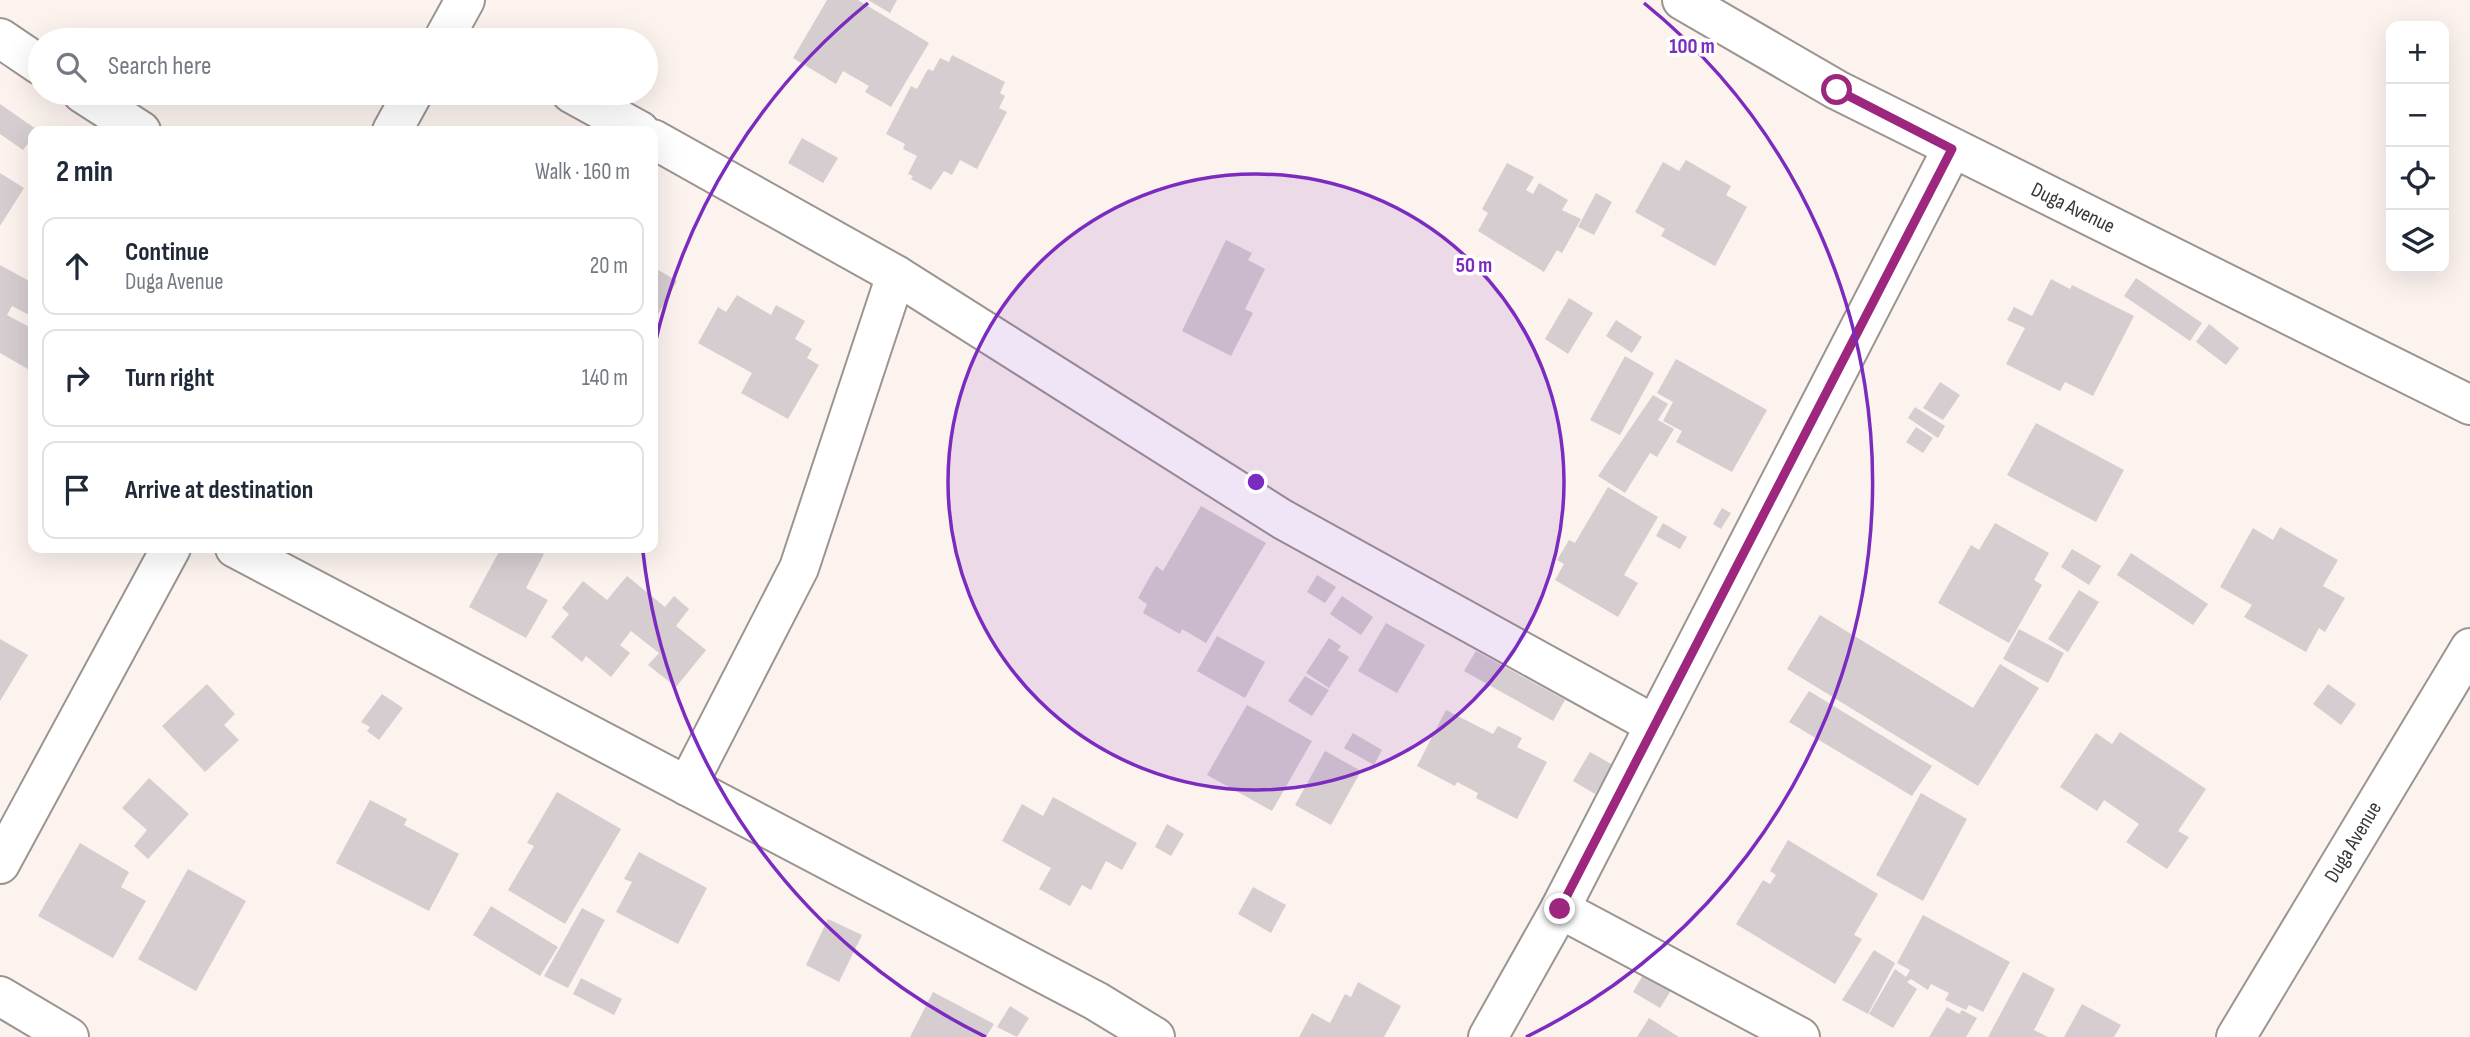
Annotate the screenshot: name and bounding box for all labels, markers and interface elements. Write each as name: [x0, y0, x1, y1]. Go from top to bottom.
map controls: [2386, 21, 2449, 273]
button: +: [2386, 21, 2449, 84]
search box: [28, 28, 658, 105]
text: 100 m: [1669, 34, 1715, 59]
icon: search: [52, 48, 90, 86]
text: Search here: [108, 51, 211, 82]
route start: [1821, 74, 1852, 105]
button: −: [2386, 84, 2449, 147]
button: locate: [2386, 147, 2449, 210]
text: 2 min: [56, 154, 113, 190]
text: Walk · 160 m: [535, 158, 630, 186]
street label: Duga Avenue: [2027, 177, 2119, 239]
button: layers: [2386, 210, 2449, 273]
text: Continue: [125, 237, 209, 268]
icon: ahead: [58, 247, 96, 285]
text: 20 m: [590, 252, 628, 280]
text: 50 m: [1456, 253, 1492, 278]
text: Duga Avenue: [125, 268, 224, 296]
icon: right: [58, 359, 96, 397]
text: Turn right: [125, 363, 214, 394]
text: 140 m: [582, 364, 628, 392]
centre of rings: [1244, 470, 1268, 494]
icon: arrive: [58, 471, 96, 509]
text: Arrive at destination: [125, 475, 313, 506]
street label: Duga Avenue: [2319, 797, 2387, 887]
route end: [1544, 893, 1575, 924]

